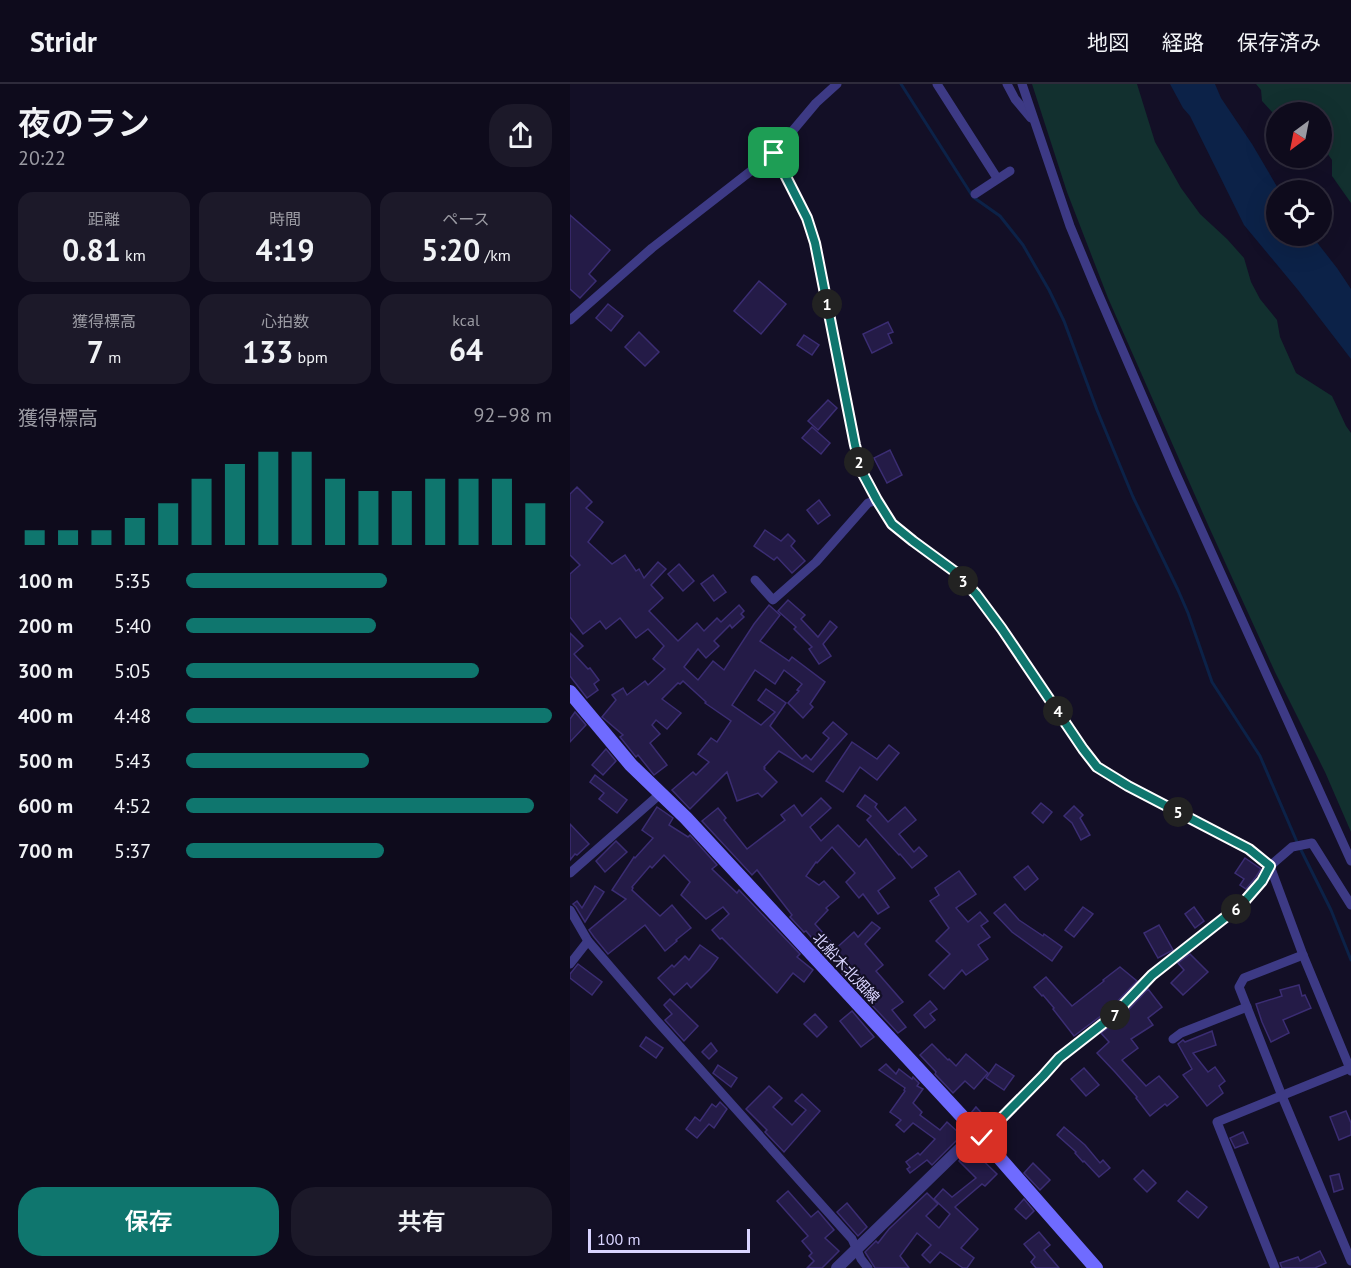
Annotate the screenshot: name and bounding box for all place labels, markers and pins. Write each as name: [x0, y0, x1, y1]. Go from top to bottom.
pin: [748, 127, 799, 178]
pin: 1: [812, 289, 842, 319]
pin: 2: [844, 447, 874, 477]
pin: 3: [948, 566, 978, 596]
pin: 4: [1043, 696, 1073, 726]
pin: 5: [1163, 797, 1193, 827]
pin: 6: [1221, 894, 1251, 924]
pin: 7: [1100, 1000, 1130, 1030]
pin: [956, 1112, 1007, 1163]

